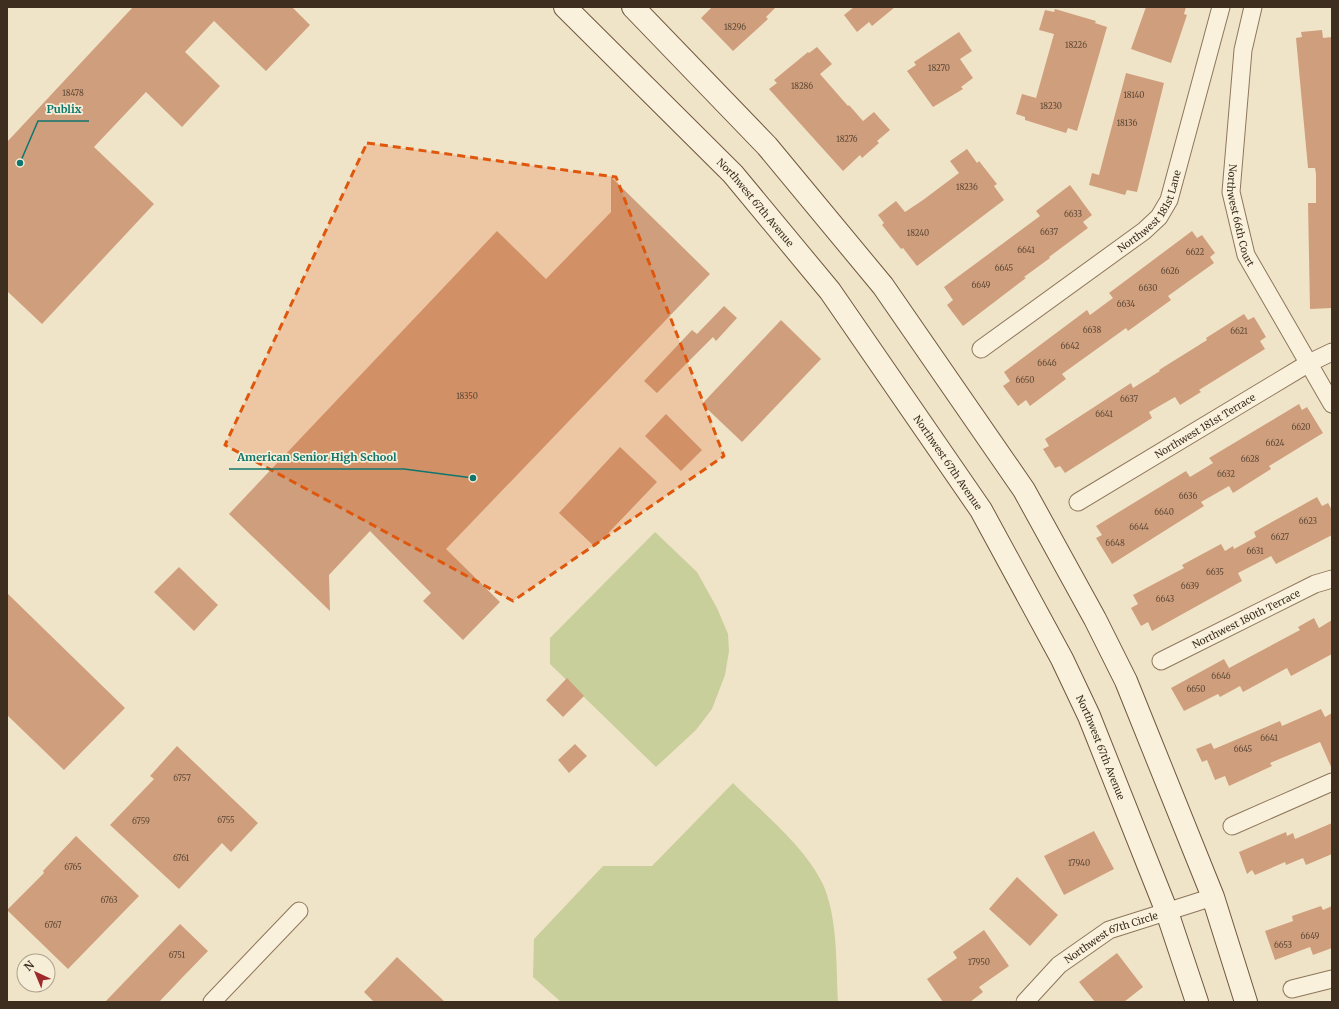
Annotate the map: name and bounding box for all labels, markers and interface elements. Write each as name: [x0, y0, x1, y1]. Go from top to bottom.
house number: 18296: [724, 22, 746, 32]
house number: 18226: [1065, 40, 1087, 50]
house number: 18270: [928, 63, 950, 73]
house number: 18286: [791, 81, 813, 91]
house number: 18478: [62, 88, 84, 98]
house number: 18140: [1123, 90, 1145, 100]
callout: Publix: [38, 98, 89, 121]
house number: 18230: [1040, 101, 1062, 111]
text: Publix: [47, 102, 82, 116]
house number: 18136: [1117, 118, 1137, 128]
house number: 18276: [836, 134, 858, 144]
street label: Northwest 67th Avenue: [714, 155, 797, 249]
street label: Northwest 66th Court: [1224, 163, 1258, 269]
street label: Northwest 181st Lane: [1115, 169, 1183, 255]
house number: 18236: [956, 182, 978, 192]
house number: 6633: [1064, 209, 1082, 219]
house number: 6637: [1040, 227, 1058, 237]
house number: 18240: [907, 228, 929, 238]
house number: 6641: [1017, 245, 1035, 255]
house number: 6622: [1186, 247, 1205, 257]
house number: 6645: [995, 263, 1014, 273]
house number: 6626: [1161, 266, 1180, 276]
house number: 6649: [972, 280, 991, 290]
house number: 6630: [1139, 283, 1157, 293]
house number: 6634: [1117, 299, 1135, 309]
house number: 6638: [1083, 325, 1101, 335]
house number: 6621: [1230, 326, 1248, 336]
house number: 6642: [1061, 341, 1080, 351]
house number: 6646: [1037, 358, 1057, 368]
house number: 6650: [1015, 375, 1035, 385]
street label: Northwest 181st Terrace: [1152, 390, 1258, 461]
house number: 18350: [456, 391, 478, 401]
house number: 6637: [1120, 394, 1138, 404]
house number: 6641: [1095, 409, 1113, 419]
street label: Northwest 67th Avenue: [911, 413, 985, 512]
house number: 6620: [1291, 422, 1311, 432]
house number: 6624: [1266, 438, 1284, 448]
callout: American Senior High School: [229, 446, 404, 469]
text: American Senior High School: [236, 450, 397, 464]
house number: 6628: [1241, 454, 1260, 464]
house number: 6632: [1217, 469, 1235, 479]
house number: 6636: [1179, 491, 1197, 501]
house number: 6640: [1154, 507, 1174, 517]
house number: 6623: [1299, 516, 1318, 526]
house number: 6644: [1129, 522, 1149, 532]
house number: 6627: [1271, 532, 1290, 542]
house number: 6648: [1105, 538, 1125, 548]
house number: 6631: [1246, 546, 1264, 556]
house number: 6635: [1206, 567, 1224, 577]
house number: 6639: [1181, 581, 1199, 591]
street label: Northwest 180th Terrace: [1190, 586, 1302, 651]
house number: 6643: [1156, 594, 1175, 604]
house number: 6646: [1211, 671, 1231, 681]
house number: 6650: [1186, 684, 1206, 694]
street label: Northwest 67th Avenue: [1073, 693, 1128, 802]
house number: 6641: [1260, 733, 1278, 743]
house number: 6645: [1234, 744, 1253, 754]
house number: 6757: [173, 773, 191, 783]
house number: 6755: [217, 815, 235, 825]
house number: 6759: [132, 816, 150, 826]
house number: 6761: [173, 853, 189, 863]
house number: 17940: [1068, 858, 1090, 868]
house number: 6765: [64, 862, 82, 872]
house number: 6763: [100, 895, 118, 905]
street label: Northwest 67th Circle: [1062, 908, 1159, 966]
house number: 6767: [44, 920, 62, 930]
house number: 6649: [1301, 931, 1320, 941]
house number: 6653: [1274, 940, 1293, 950]
house number: 6751: [169, 950, 186, 960]
north arrow: [16, 953, 56, 993]
house number: 17950: [968, 957, 990, 967]
text: N: [21, 958, 37, 974]

